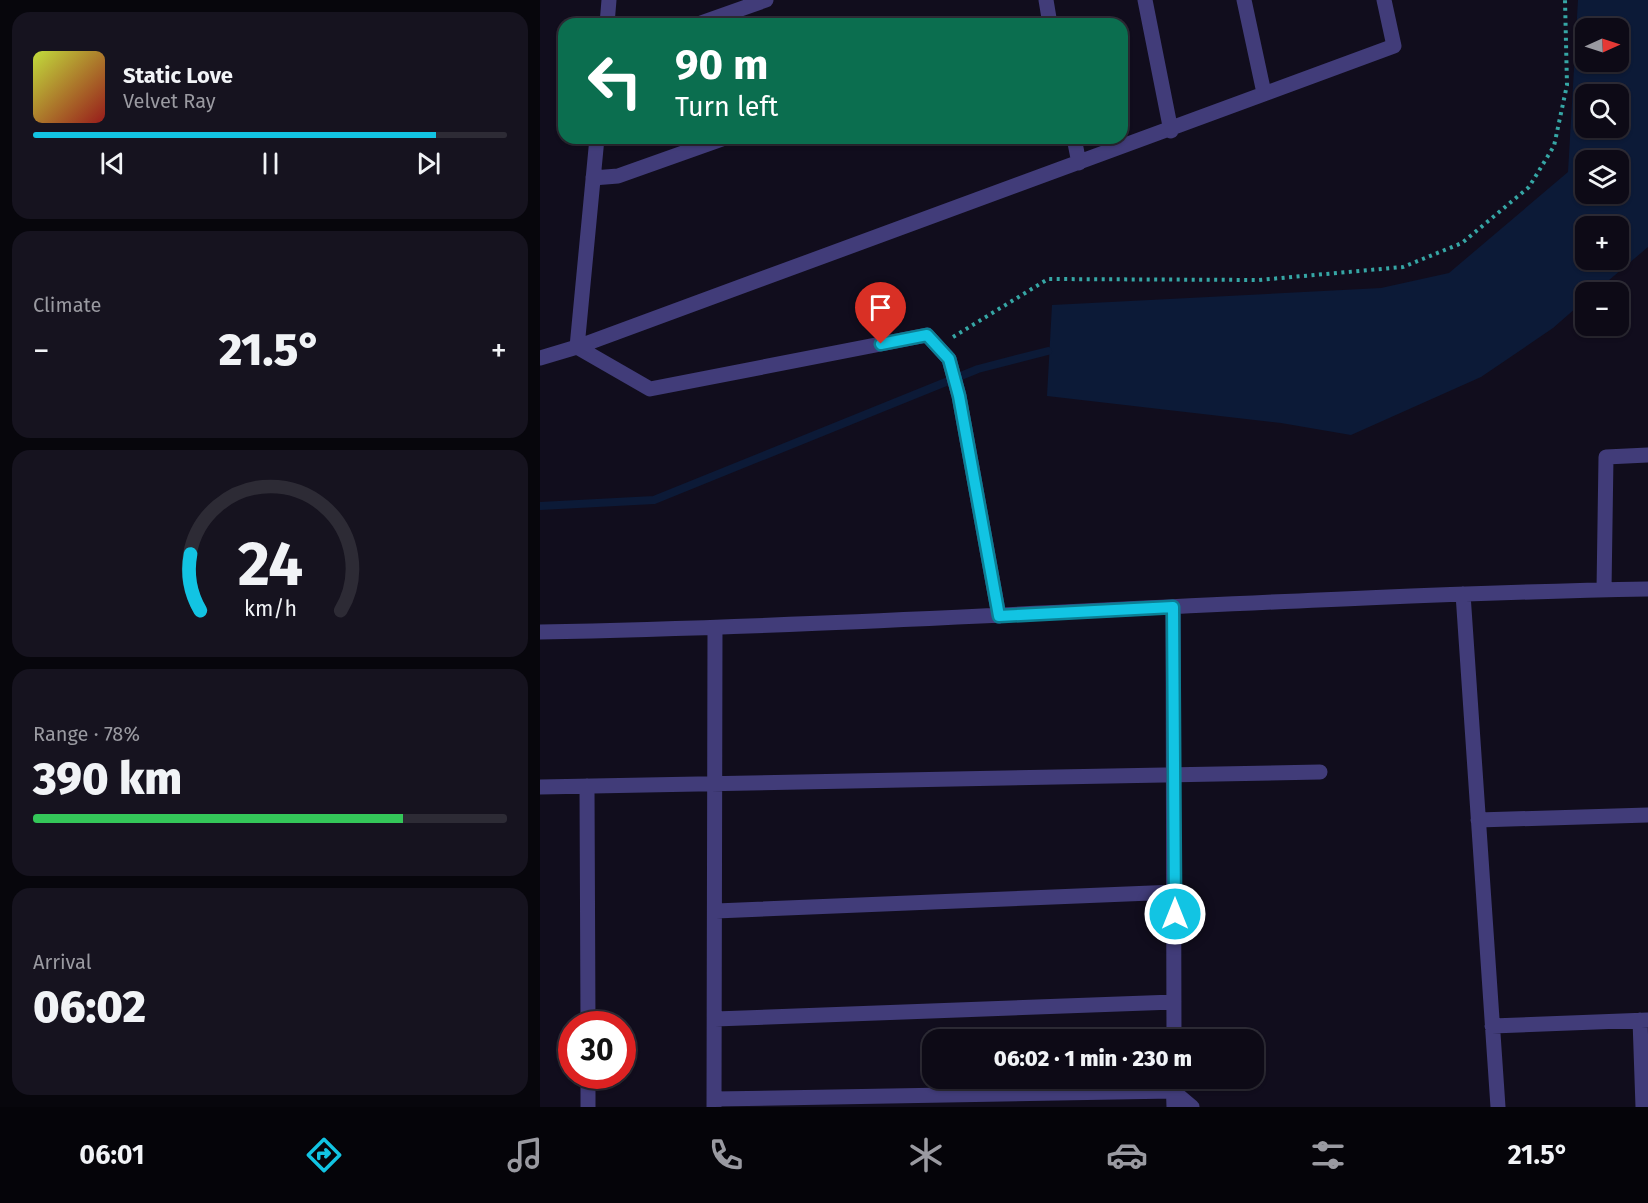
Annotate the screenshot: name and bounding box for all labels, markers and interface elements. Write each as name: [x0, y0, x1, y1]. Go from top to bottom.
north arrow: [1575, 18, 1629, 72]
map controls: [1575, 18, 1629, 336]
text: 90 m: [675, 40, 769, 90]
icon: left: [576, 42, 654, 120]
text: Static Love: [123, 62, 233, 89]
button: search: [1575, 84, 1629, 138]
text: Velvet Ray: [123, 89, 216, 113]
text: Turn left: [675, 91, 778, 123]
icon: previous: [96, 147, 129, 180]
icon: pause: [254, 147, 287, 180]
icon: next: [412, 147, 445, 180]
button: layers: [1575, 150, 1629, 204]
button: +: [1575, 216, 1629, 270]
pin: [855, 282, 906, 344]
button: −: [1575, 282, 1629, 336]
icon: arrive: [864, 291, 897, 324]
text: Climate: [33, 293, 101, 317]
text: 21.5°: [219, 323, 321, 377]
text: −: [33, 331, 50, 371]
text: +: [491, 331, 507, 371]
text: 24: [237, 527, 303, 602]
text: km/h: [243, 596, 297, 622]
text: Range · 78%: [33, 722, 140, 746]
text: 390 km: [33, 752, 182, 806]
position arrow: [1143, 882, 1207, 946]
text: Arrival: [33, 950, 92, 974]
text: 06:02: [33, 980, 146, 1034]
speed limit sign: 30: [558, 1011, 636, 1089]
text: 06:02 · 1 min · 230 m: [994, 1045, 1192, 1072]
icon: directions: [303, 1134, 345, 1176]
icon: music: [504, 1134, 546, 1176]
icon: phone: [705, 1134, 747, 1176]
icon: climate: [905, 1134, 947, 1176]
icon: car: [1106, 1134, 1148, 1176]
icon: filters: [1307, 1134, 1349, 1176]
text: 06:01: [79, 1139, 145, 1171]
text: 21.5°: [1508, 1139, 1569, 1171]

